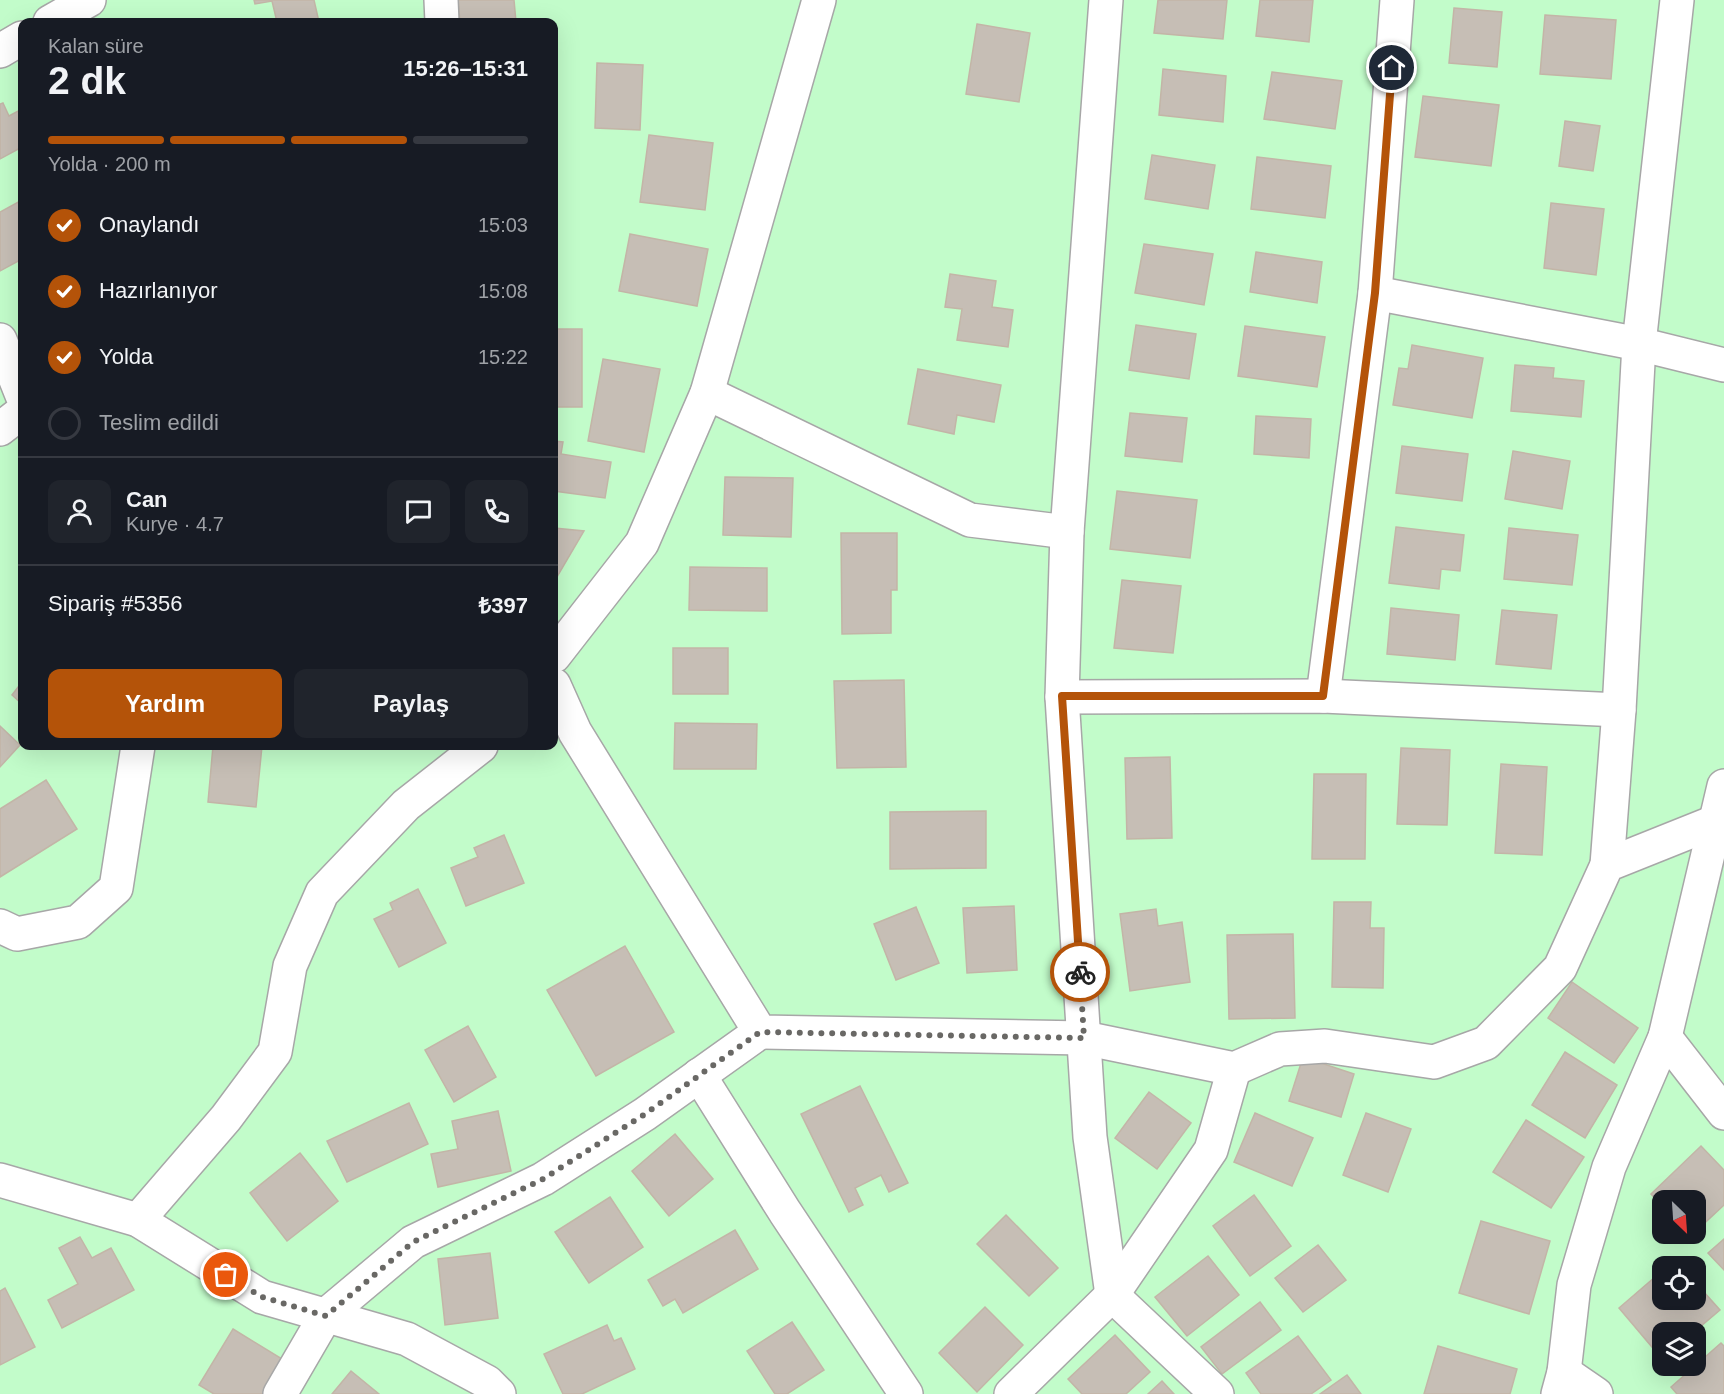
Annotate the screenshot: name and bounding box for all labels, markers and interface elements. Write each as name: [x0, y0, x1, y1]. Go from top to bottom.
text: Kalan süre: [48, 35, 144, 57]
pin: [1366, 42, 1417, 93]
icon: home: [1375, 51, 1408, 84]
text: 15:26–15:31: [403, 56, 528, 81]
text: 2 dk: [48, 59, 126, 102]
text: Yolda · 200 m: [48, 153, 171, 175]
icon: check: [48, 209, 81, 242]
text: Onaylandı: [99, 212, 199, 237]
text: 15:03: [478, 214, 528, 236]
icon: check: [48, 275, 81, 308]
text: Hazırlanıyor: [99, 278, 218, 303]
text: 15:08: [478, 280, 528, 302]
icon: check: [48, 341, 81, 374]
text: Yolda: [99, 344, 153, 369]
text: 15:22: [478, 346, 528, 368]
text: Teslim edildi: [99, 410, 219, 435]
button: person: [48, 480, 111, 543]
button: chat: [387, 480, 450, 543]
button: phone: [465, 480, 528, 543]
text: Can: [126, 487, 168, 512]
text: Kurye · 4.7: [126, 513, 224, 535]
text: Sipariş #5356: [48, 591, 183, 616]
text: ₺397: [479, 593, 528, 618]
button: Yardım: [48, 669, 282, 738]
button: Paylaş: [294, 669, 528, 738]
courier: [1050, 942, 1110, 1002]
icon: bike: [1064, 956, 1097, 989]
north arrow: [1652, 1190, 1706, 1244]
map controls: [1652, 1190, 1706, 1376]
pin: [200, 1249, 251, 1300]
button: locate: [1652, 1256, 1706, 1310]
icon: bag: [209, 1258, 242, 1291]
button: layers: [1652, 1322, 1706, 1376]

